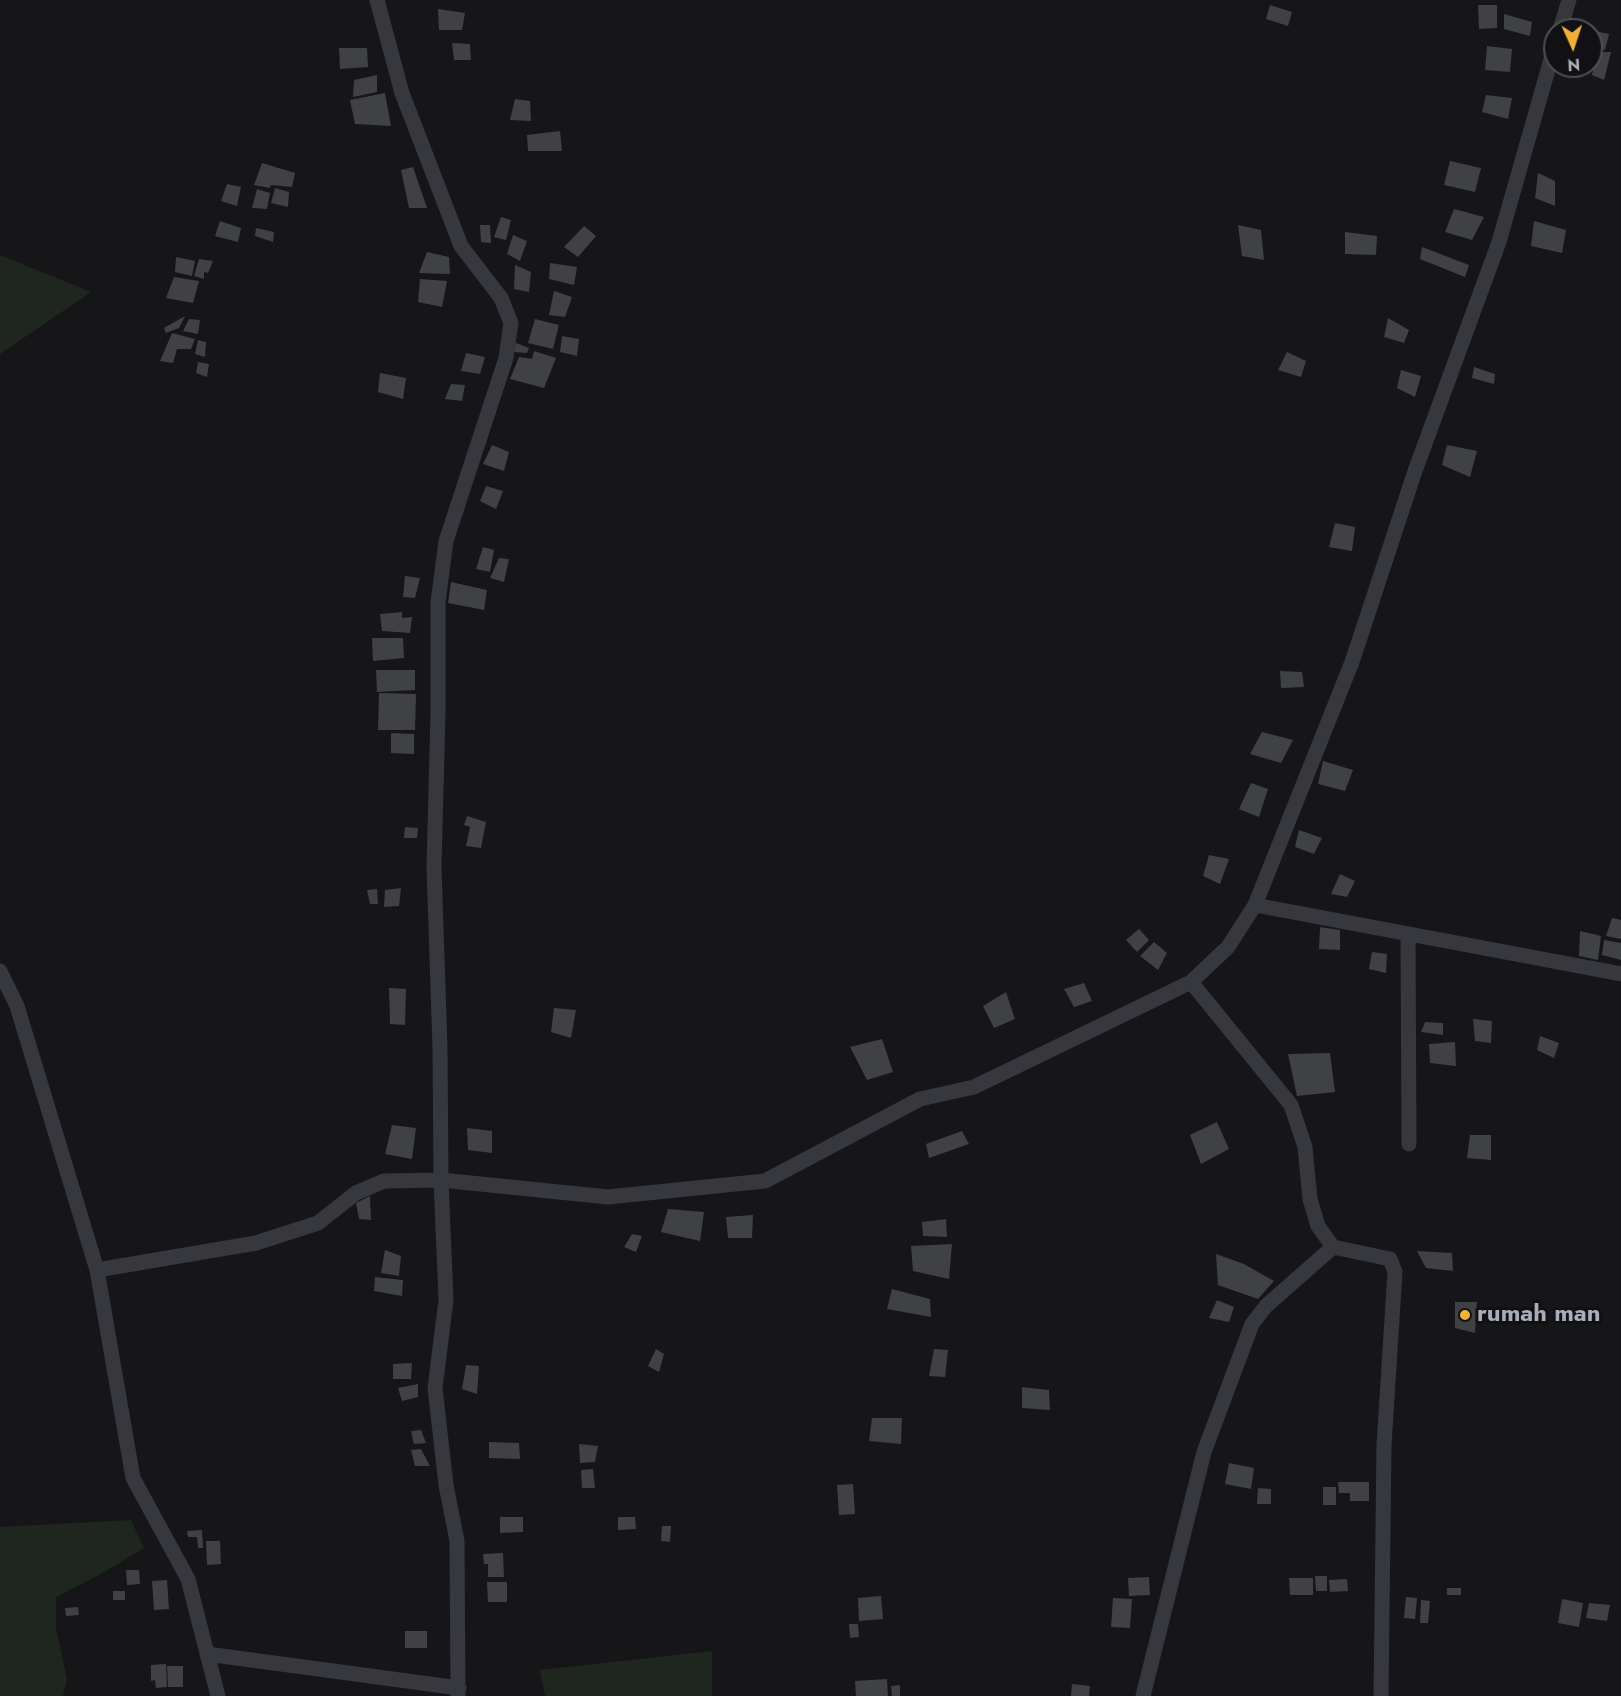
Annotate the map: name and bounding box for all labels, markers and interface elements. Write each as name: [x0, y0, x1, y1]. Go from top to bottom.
north arrow: [1543, 18, 1603, 78]
text: N: [1567, 53, 1581, 76]
place label: rumah man: [1477, 1301, 1601, 1329]
marker: rumah man: [1458, 1308, 1472, 1322]

